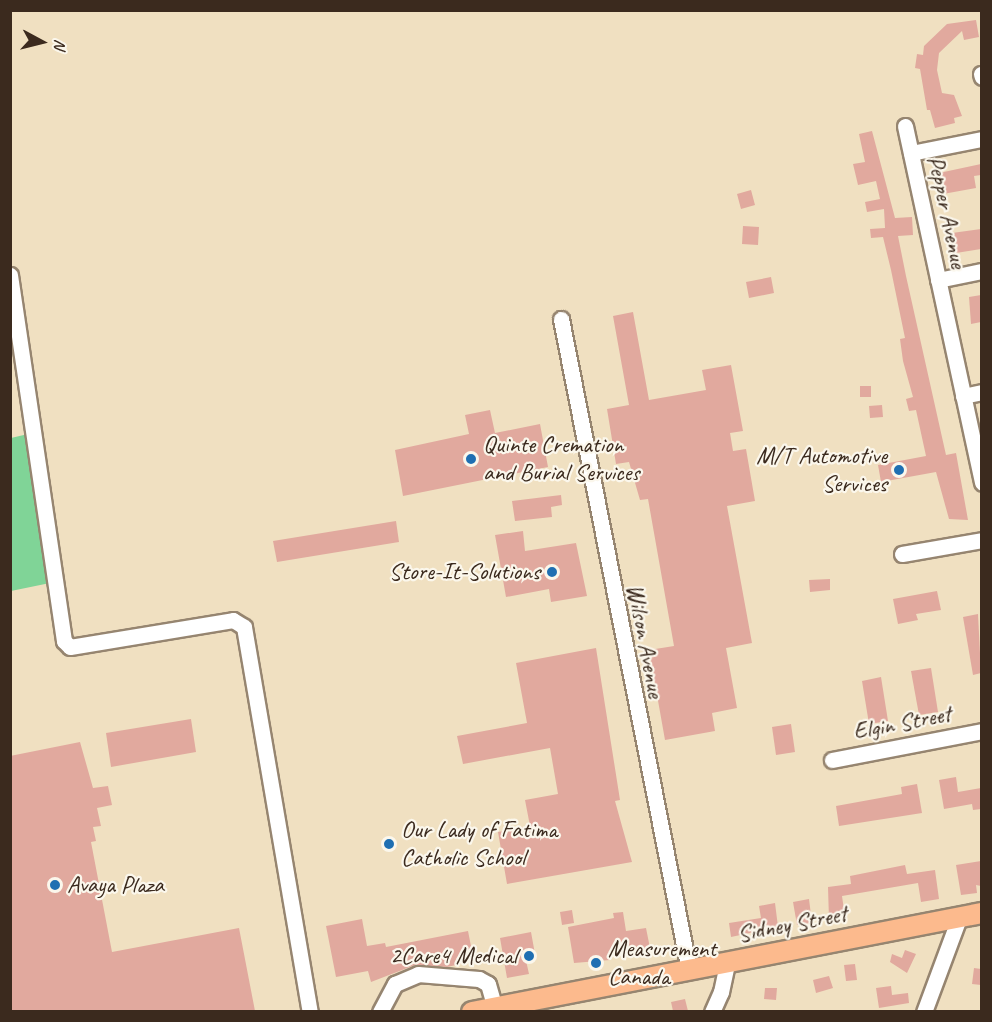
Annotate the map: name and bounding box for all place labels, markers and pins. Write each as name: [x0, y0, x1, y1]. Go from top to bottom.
place label: Quinte Cremation and Burial Services: [483, 431, 639, 487]
place label: M/T Automotive Services: [756, 442, 887, 498]
marker: Quinte Cremation and Burial Services: [464, 452, 478, 466]
marker: M/T Automotive Services: [892, 463, 906, 477]
place label: Store-It-Solutions: [389, 558, 540, 586]
marker: Store-It-Solutions: [545, 565, 559, 579]
place label: Our Lady of Fatima Catholic School: [401, 816, 559, 872]
marker: Our Lady of Fatima Catholic School: [382, 837, 396, 851]
place label: Avaya Plaza: [67, 871, 164, 899]
marker: Avaya Plaza: [48, 878, 62, 892]
place label: Measurement Canada: [608, 935, 716, 991]
place label: 2Care4 Medical: [390, 942, 517, 970]
marker: 2Care4 Medical: [522, 949, 536, 963]
marker: Measurement Canada: [589, 956, 603, 970]

